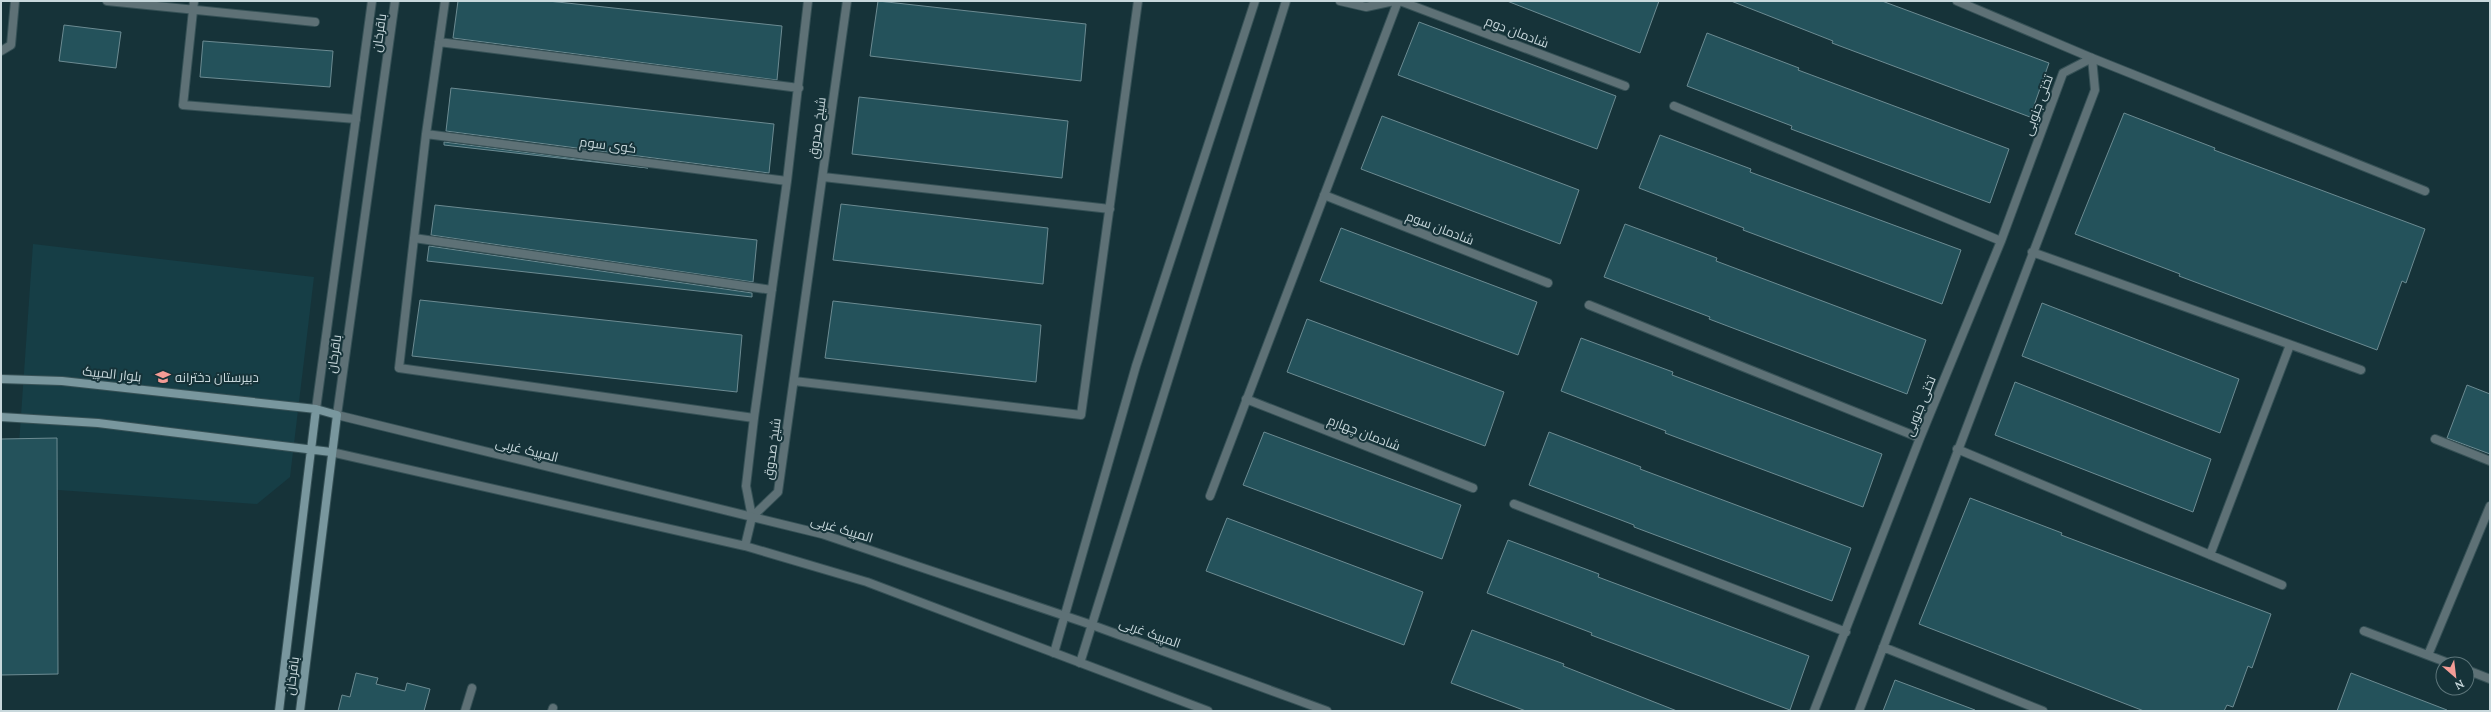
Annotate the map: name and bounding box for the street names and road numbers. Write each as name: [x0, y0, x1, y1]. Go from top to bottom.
street label: شادمان دوم: [1482, 12, 1551, 53]
street label: باقرخان: [368, 13, 390, 53]
street label: تختی جنوبی: [2019, 72, 2057, 138]
street label: شیخ صدوق: [804, 96, 830, 160]
street label: کوی سوم: [579, 133, 637, 158]
street label: شادمان سوم: [1403, 207, 1476, 250]
street label: باقرخان: [323, 334, 345, 374]
street label: بلوار المپیک: [82, 362, 142, 386]
street label: تختی جنوبی: [1900, 373, 1940, 439]
street label: شادمان چهارم: [1325, 411, 1403, 456]
street label: شیخ صدوق: [759, 417, 785, 481]
street label: المپیک غربی: [494, 434, 560, 466]
street label: المپیک غربی: [809, 512, 875, 546]
street label: المپیک غربی: [1117, 614, 1183, 652]
street label: باقرخان: [281, 656, 303, 696]

